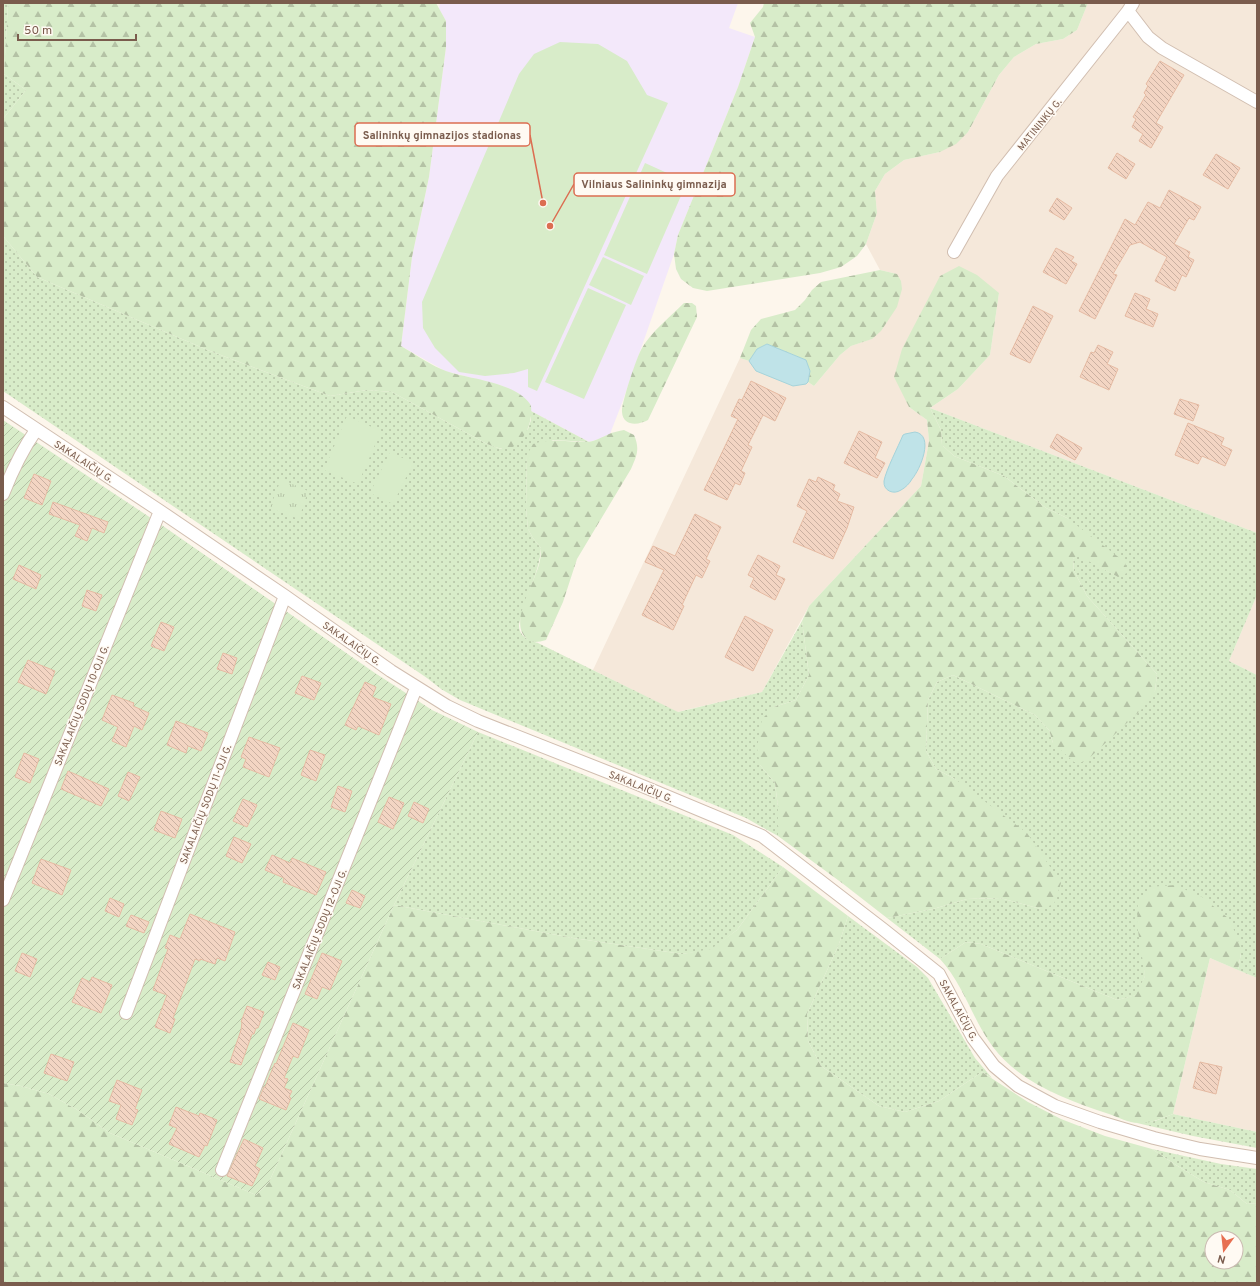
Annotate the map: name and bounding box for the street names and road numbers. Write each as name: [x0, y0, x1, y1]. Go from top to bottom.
street label: MATININKŲ G.: [1015, 96, 1065, 154]
street label: SAKALAIČIŲ G.: [51, 438, 115, 486]
street label: SAKALAIČIŲ G.: [319, 619, 383, 669]
street label: SAKALAIČIŲ SODŲ 10-OJI G.: [52, 643, 113, 768]
street label: SAKALAIČIŲ SODŲ 11-OJI G.: [178, 743, 235, 866]
street label: SAKALAIČIŲ G.: [606, 769, 674, 806]
street label: SAKALAIČIŲ SODŲ 12-OJI G.: [290, 867, 351, 992]
street label: SAKALAIČIŲ G.: [935, 978, 980, 1044]

